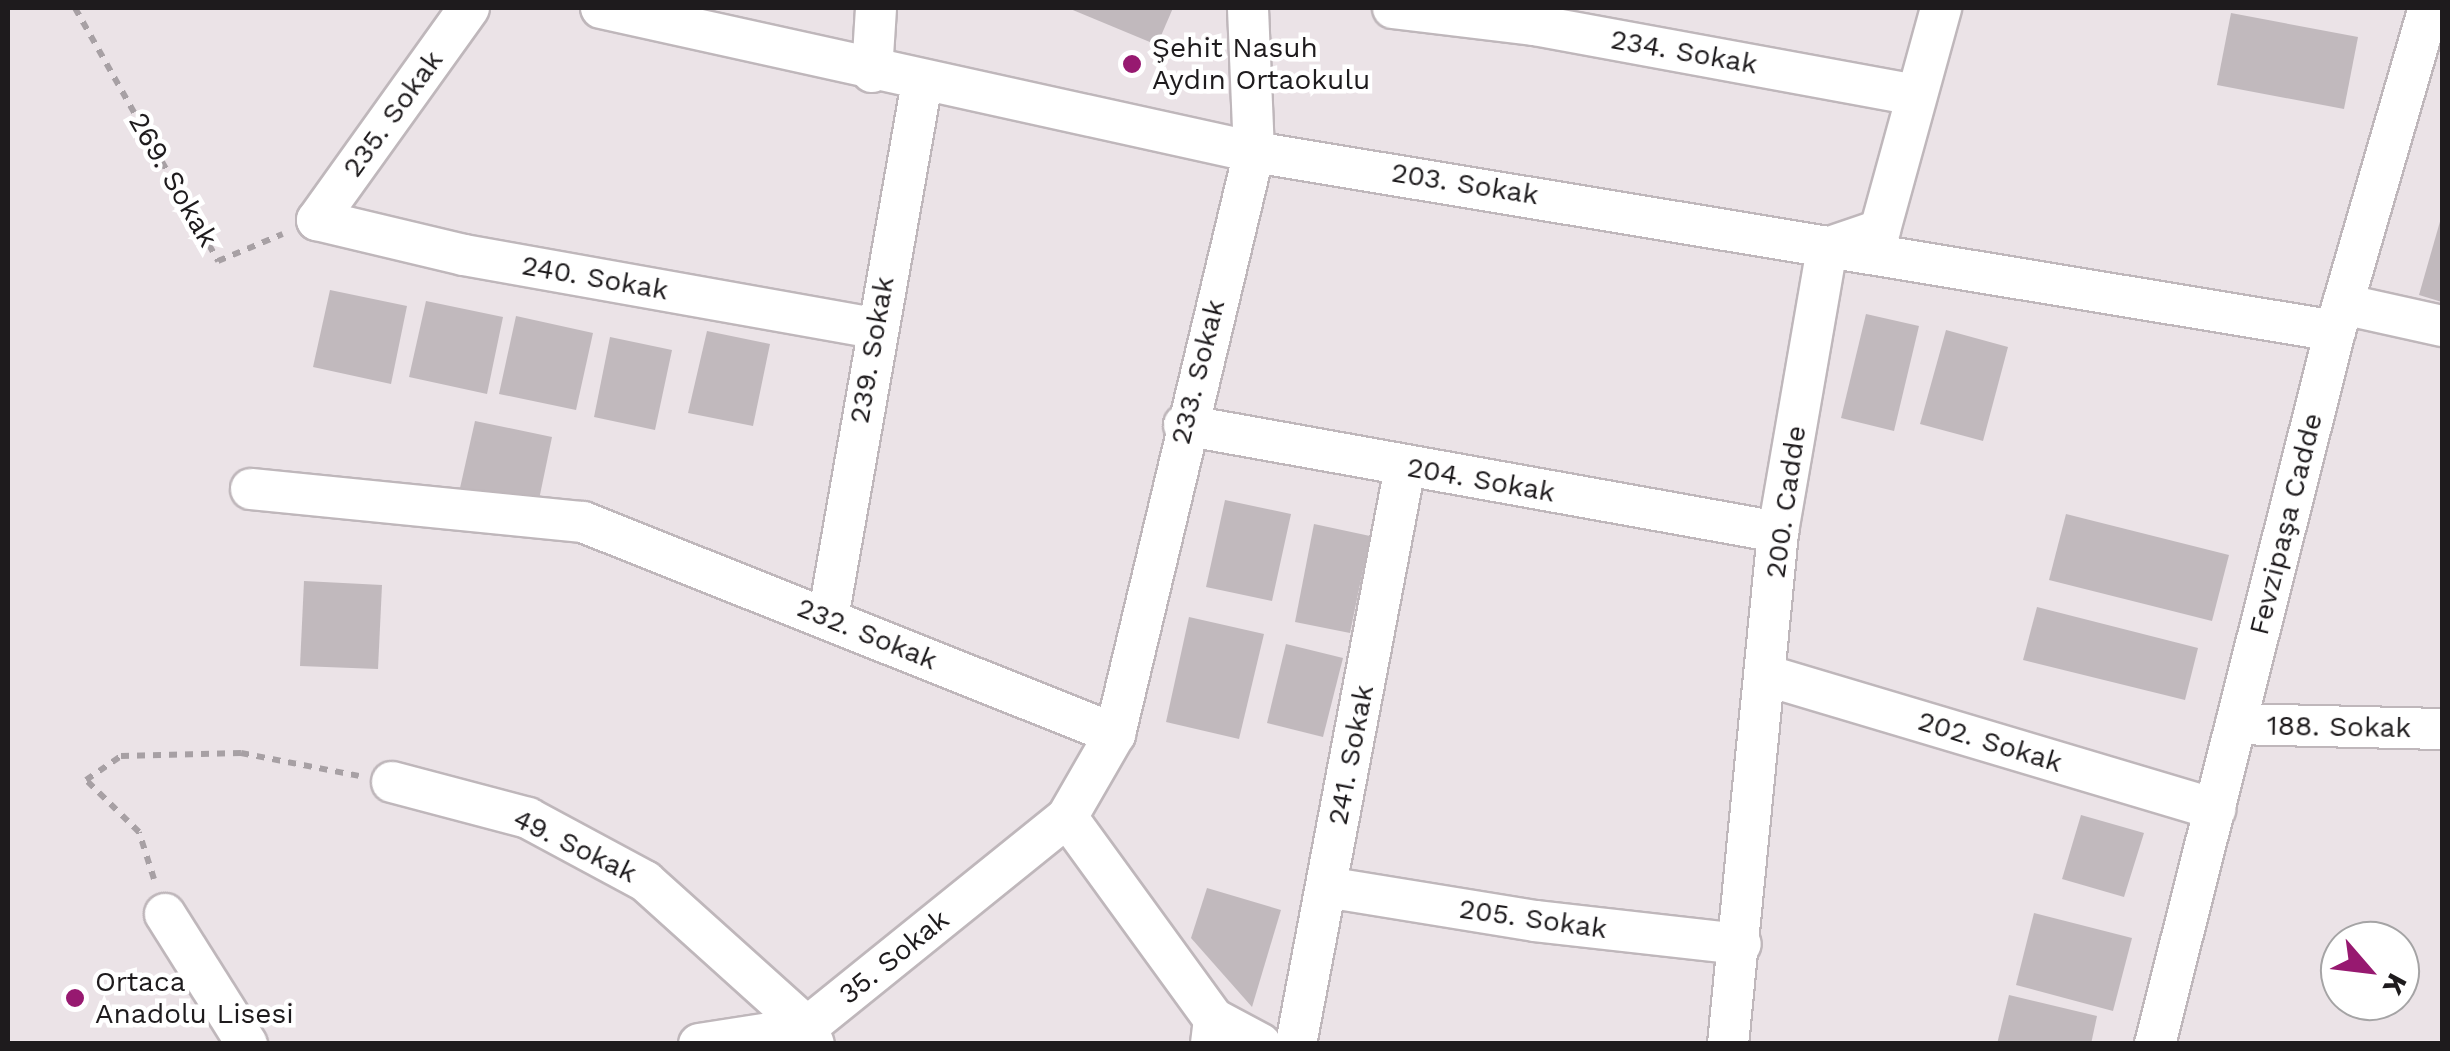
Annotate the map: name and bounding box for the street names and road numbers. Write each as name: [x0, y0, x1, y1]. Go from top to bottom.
street label: 234. Sokak: [1608, 23, 1760, 81]
street label: 235. Sokak: [336, 44, 450, 184]
street label: 269. Sokak: [121, 107, 225, 253]
street label: 203. Sokak: [1389, 156, 1541, 212]
street label: 240. Sokak: [519, 249, 671, 307]
street label: 239. Sokak: [843, 274, 901, 426]
street label: 233. Sokak: [1164, 296, 1232, 448]
street label: Fevzipaşa Cadde: [2242, 409, 2330, 639]
street label: 200. Cadde: [1759, 424, 1813, 580]
street label: 204. Sokak: [1404, 450, 1558, 510]
street label: 232. Sokak: [792, 591, 942, 677]
street label: 241. Sokak: [1321, 682, 1381, 828]
street label: 202. Sokak: [1914, 704, 2066, 780]
street label: 188. Sokak: [2266, 709, 2412, 745]
street label: 49. Sokak: [508, 802, 642, 890]
street label: 205. Sokak: [1457, 892, 1609, 946]
street label: 35. Sokak: [832, 903, 956, 1011]

